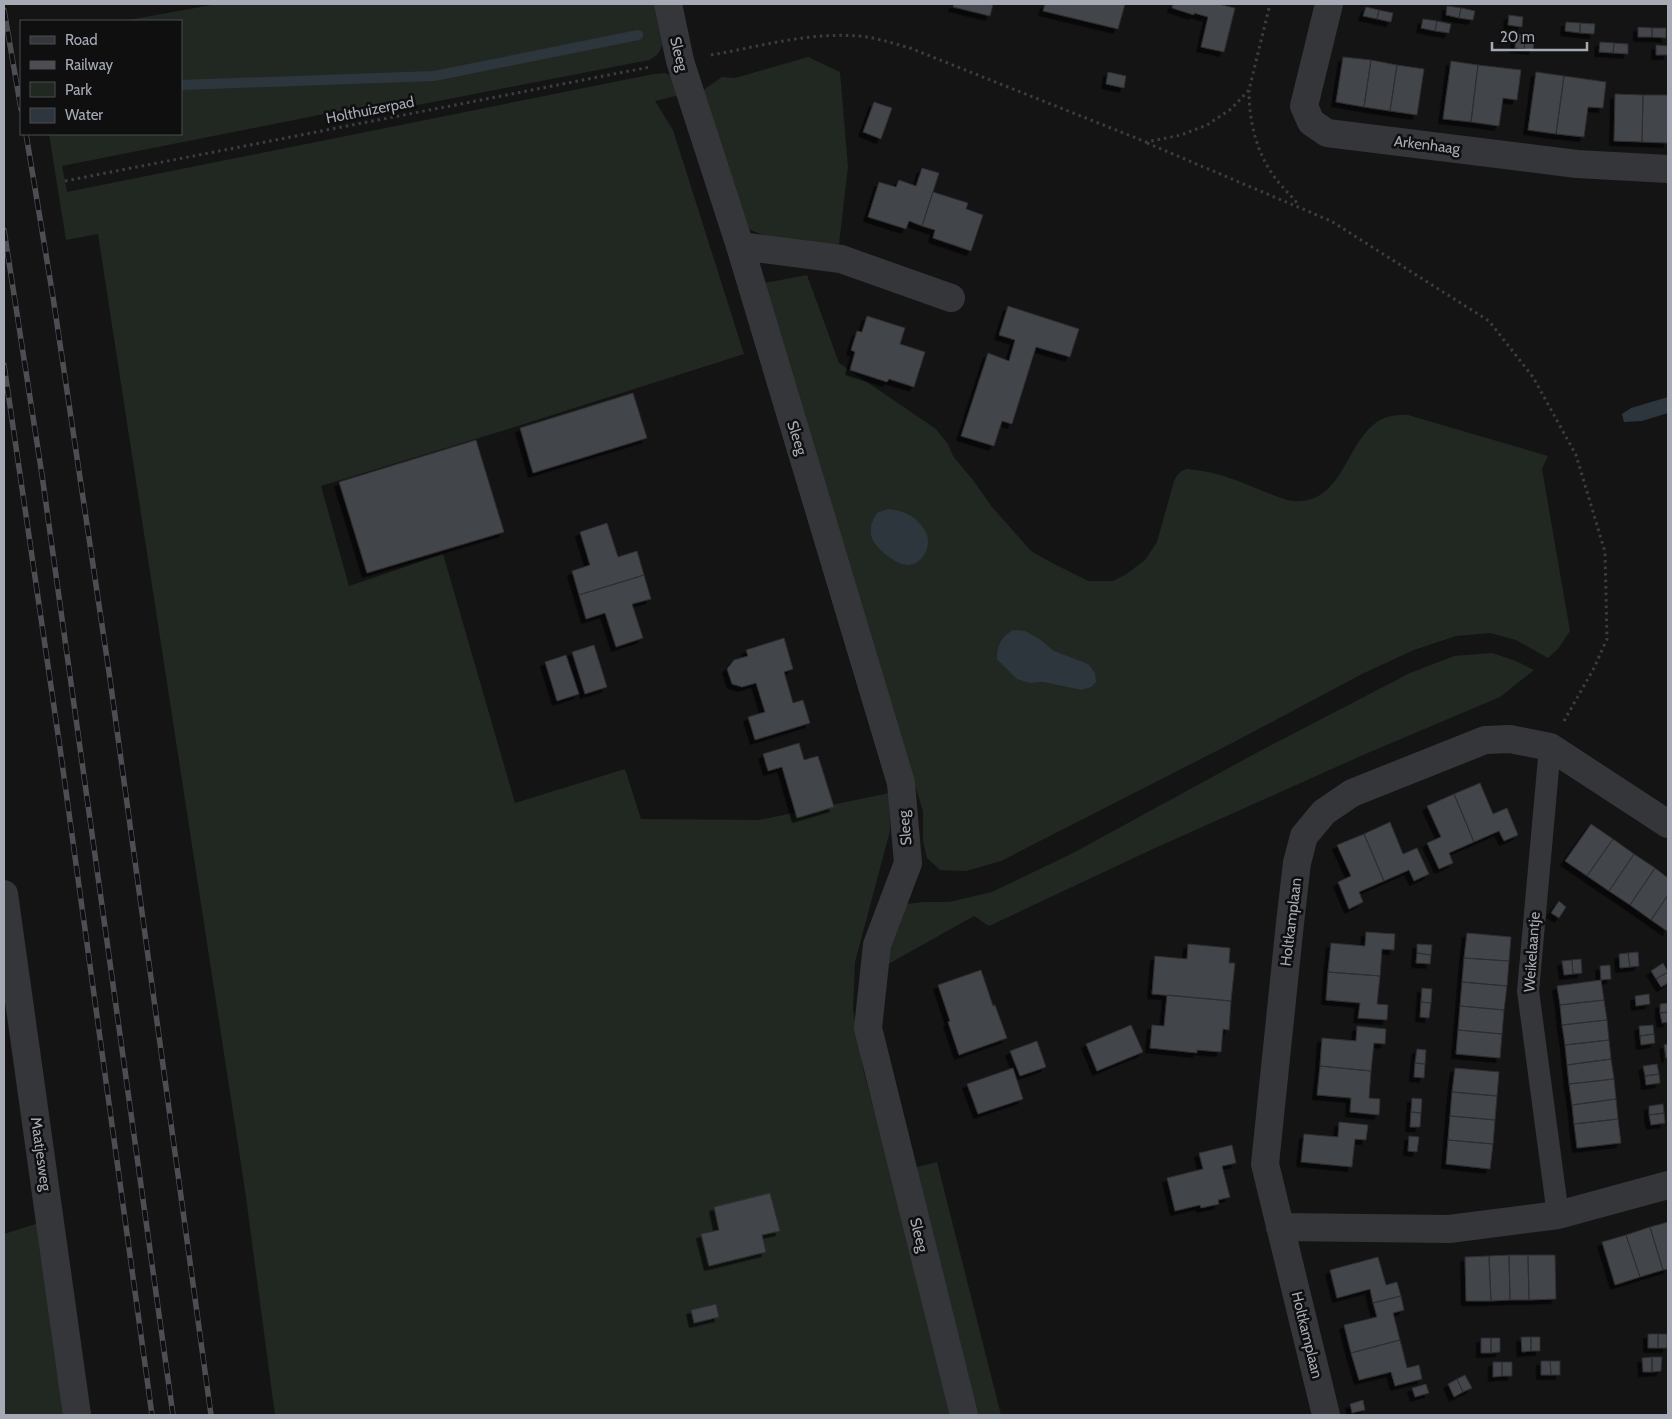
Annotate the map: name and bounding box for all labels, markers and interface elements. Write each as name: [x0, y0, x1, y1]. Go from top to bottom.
legend: [20, 20, 182, 135]
scale bar: [1492, 20, 1587, 52]
text: 20 m: [1500, 28, 1535, 46]
text: Road: [65, 31, 98, 49]
street label: Sleeg: [666, 35, 692, 74]
text: Railway: [65, 56, 114, 74]
text: Park: [65, 81, 92, 99]
street label: Holthuizerpad: [324, 93, 416, 127]
text: Water: [65, 106, 103, 124]
street label: Arkenhaag: [1393, 132, 1462, 158]
street label: Sleeg: [783, 419, 811, 458]
street label: Sleeg: [894, 809, 915, 846]
street label: Holtkamplaan: [1277, 877, 1305, 967]
street label: Weikelaantje: [1520, 911, 1544, 993]
street label: Maatjesweg: [27, 1116, 55, 1193]
street label: Sleeg: [906, 1216, 932, 1255]
street label: Holtkamplaan: [1288, 1290, 1326, 1380]

